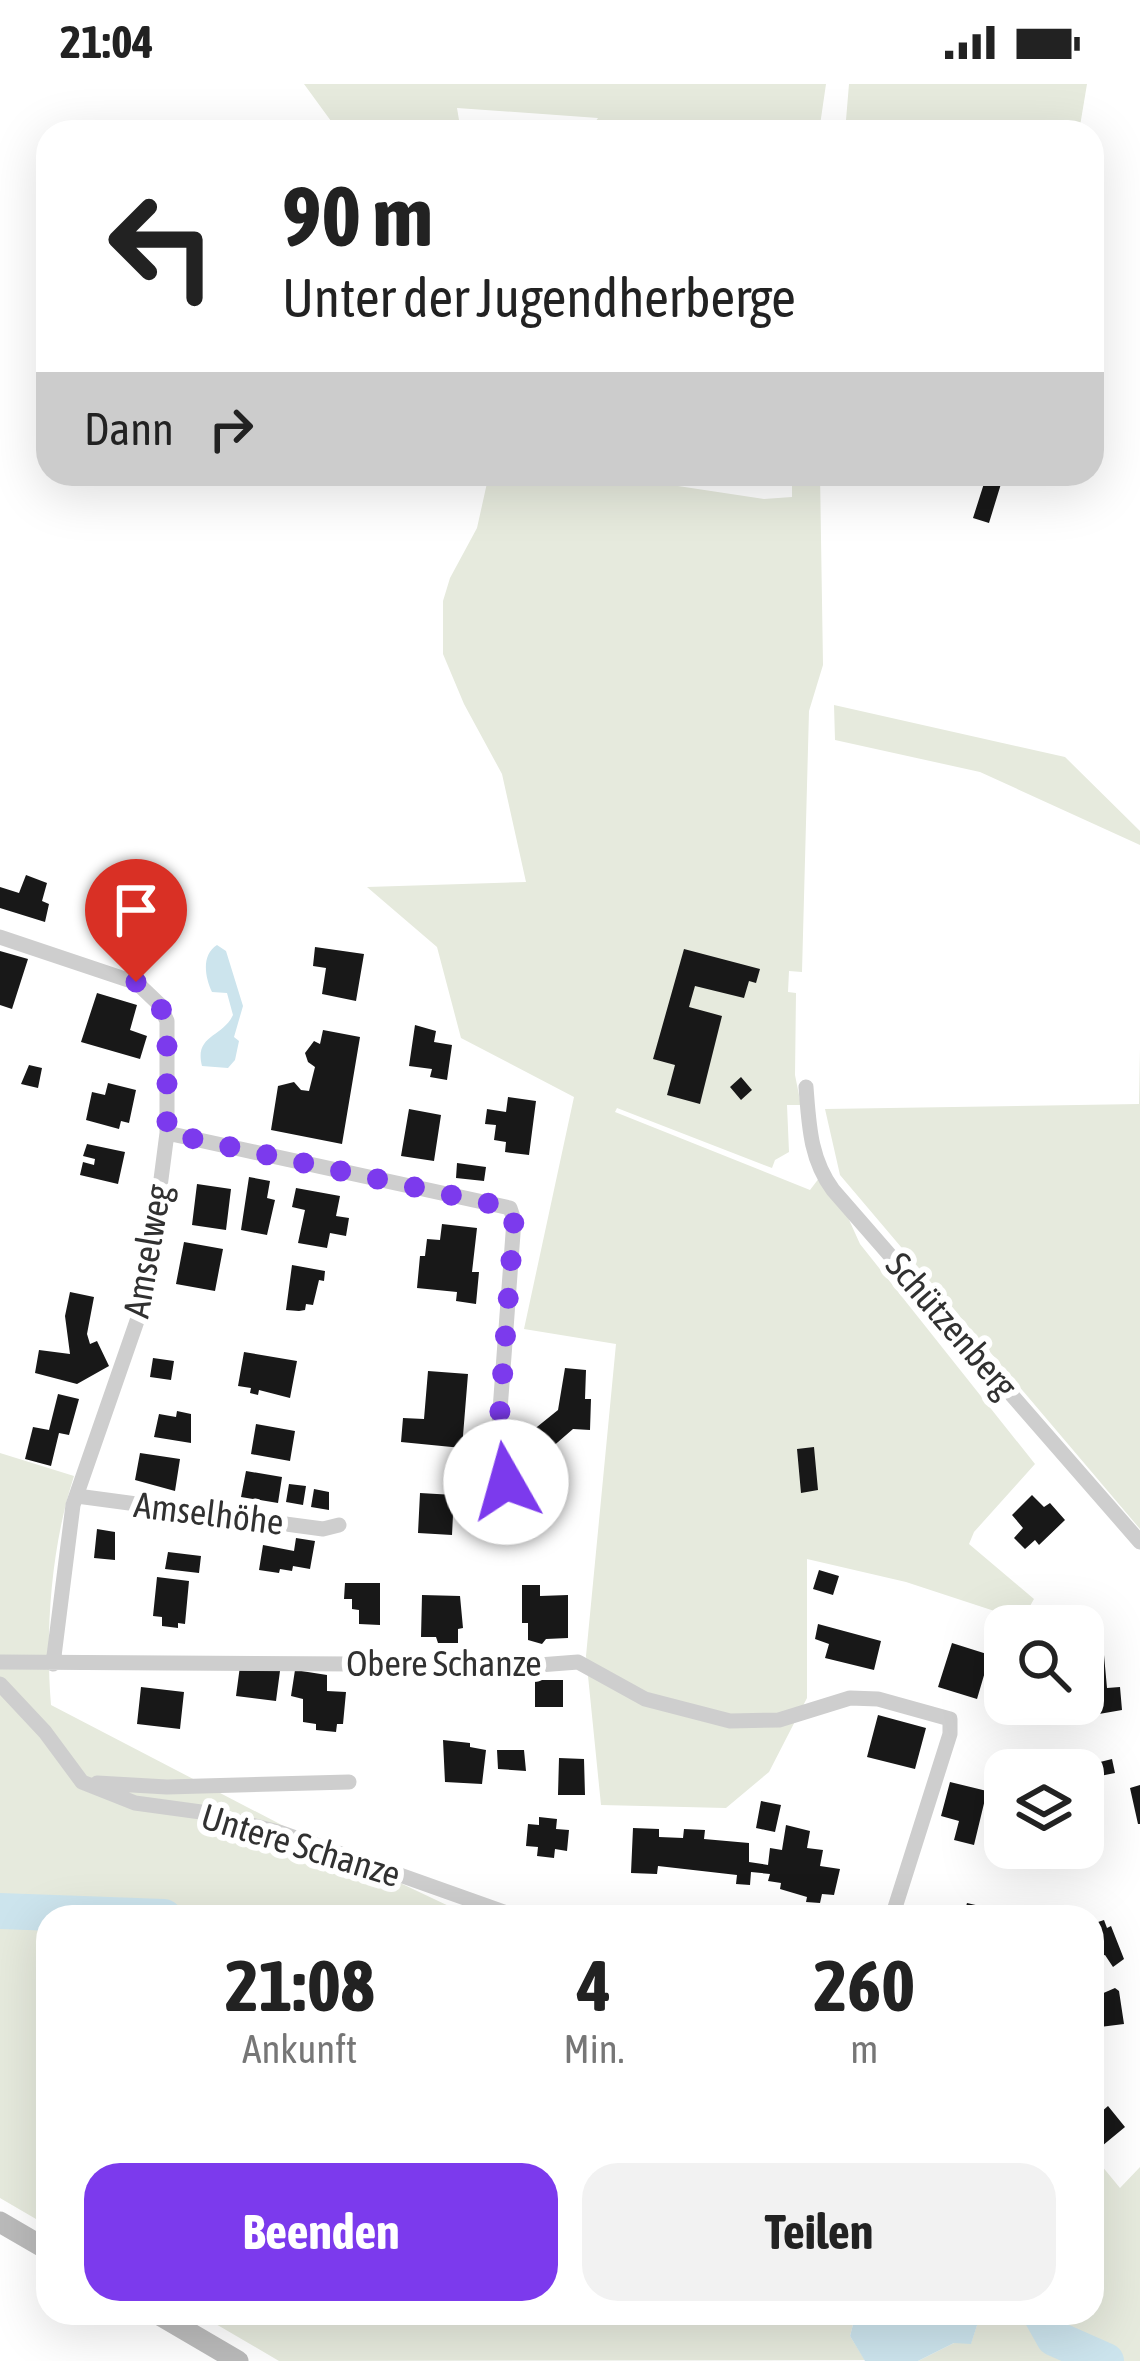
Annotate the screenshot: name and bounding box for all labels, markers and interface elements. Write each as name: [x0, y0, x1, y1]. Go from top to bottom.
text: 21:04: [60, 16, 154, 68]
icon: left: [84, 168, 240, 324]
text: 90 m: [282, 168, 433, 264]
text: Unter der Jugendherberge: [282, 267, 796, 328]
icon: right: [198, 396, 264, 462]
text: Dann: [84, 403, 174, 455]
pin: [85, 859, 187, 982]
icon: arrive: [103, 877, 169, 943]
street label: Amselweg: [115, 1180, 179, 1321]
street label: Schützenberg: [878, 1244, 1027, 1407]
position arrow: [443, 1419, 569, 1545]
street label: Amselhöhe: [132, 1483, 286, 1543]
map controls: [984, 1605, 1104, 1869]
button: search: [984, 1605, 1104, 1725]
street label: Obere Schanze: [346, 1642, 542, 1684]
button: layers: [984, 1749, 1104, 1869]
street label: Untere Schanze: [196, 1795, 406, 1895]
text: 21:08: [225, 1944, 375, 2026]
text: 4: [577, 1944, 611, 2026]
text: 260: [814, 1944, 915, 2026]
text: Ankunft: [242, 2027, 357, 2071]
text: Min.: [564, 2027, 625, 2071]
text: m: [850, 2027, 878, 2071]
button: Beenden: [84, 2163, 558, 2301]
button: Teilen: [582, 2163, 1056, 2301]

